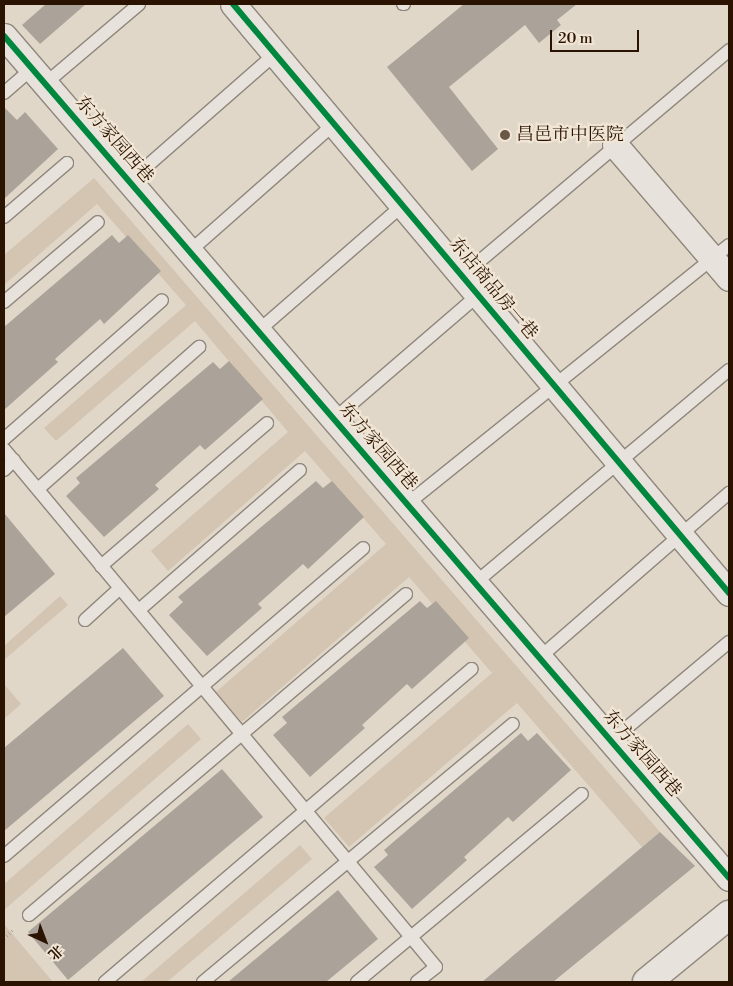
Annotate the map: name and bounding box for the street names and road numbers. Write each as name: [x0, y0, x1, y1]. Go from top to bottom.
street label: 东方家园西巷: [70, 92, 158, 188]
street label: 东店商品房一巷: [444, 234, 542, 344]
street label: 东方家园西巷: [334, 399, 422, 495]
street label: 东方家园西巷: [598, 706, 686, 802]

